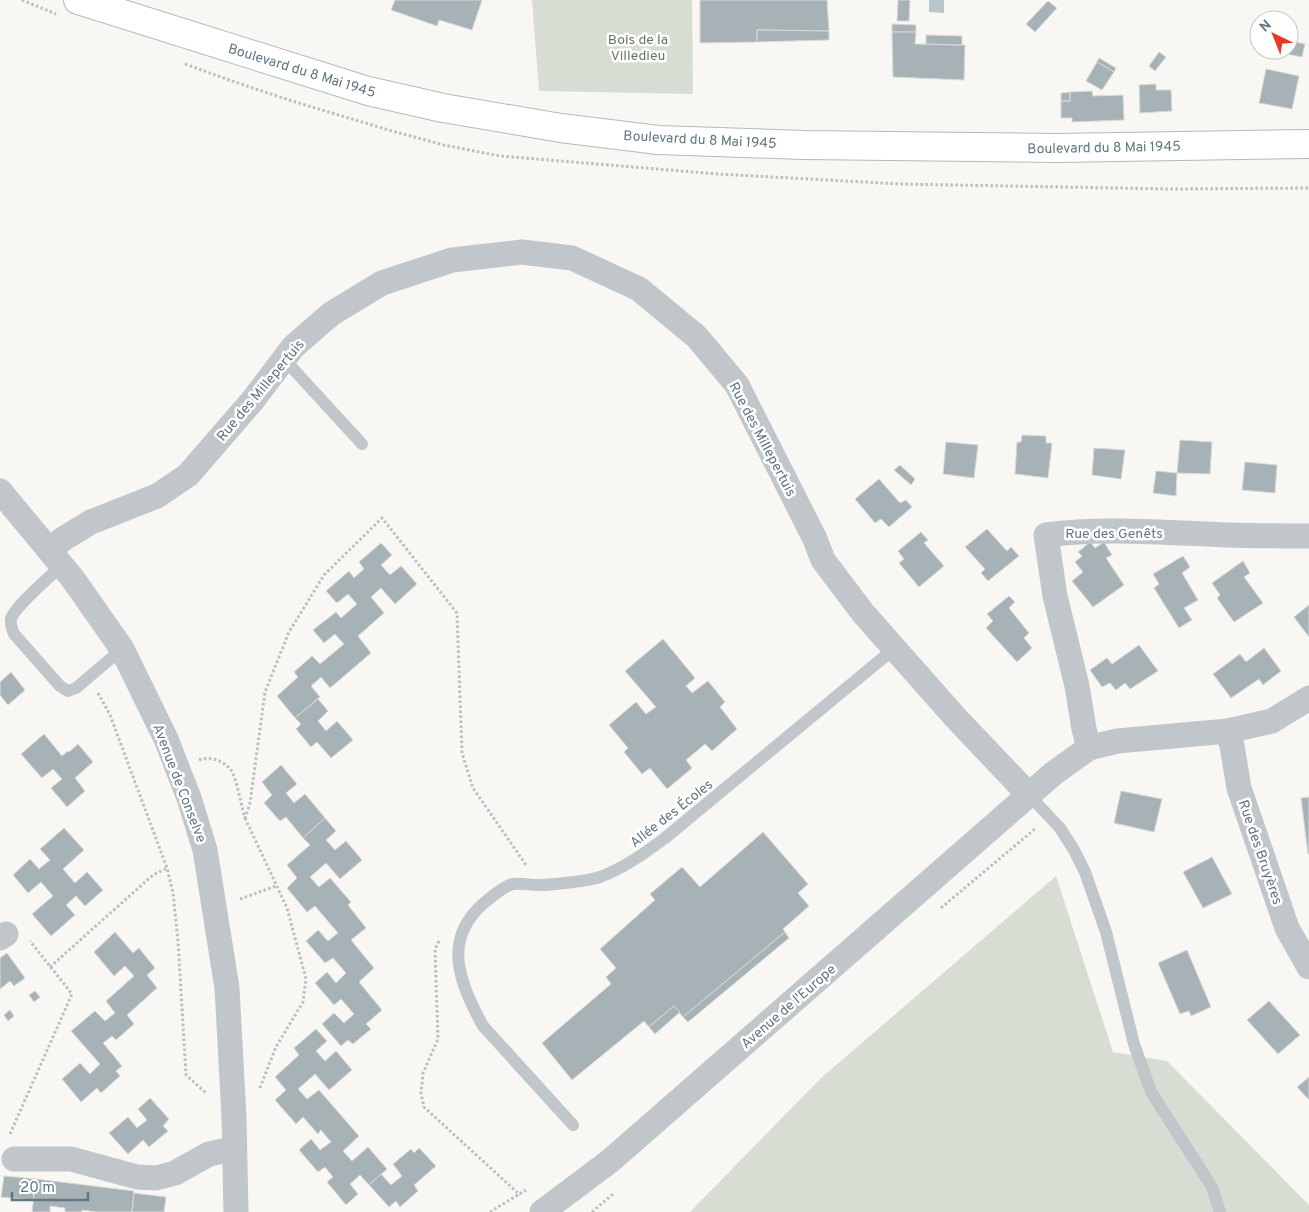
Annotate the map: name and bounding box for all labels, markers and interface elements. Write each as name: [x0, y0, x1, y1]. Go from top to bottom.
north arrow: [1249, 10, 1299, 60]
text: N: [1257, 17, 1276, 36]
park label: Bois de la Villedieu: [608, 32, 668, 65]
street label: Boulevard du 8 Mai 1945: [226, 41, 377, 102]
street label: Boulevard du 8 Mai 1945: [623, 128, 777, 153]
street label: Boulevard du 8 Mai 1945: [1027, 139, 1181, 158]
street label: Rue des Millepertuis: [214, 337, 309, 445]
street label: Rue des Millepertuis: [724, 380, 799, 500]
street label: Rue des Genêts: [1065, 526, 1163, 543]
street label: Avenue de Conselve: [148, 722, 209, 845]
street label: Allée des Écoles: [626, 776, 717, 852]
street label: Rue des Bruyères: [1234, 798, 1285, 907]
street label: Avenue de l'Europe: [738, 961, 840, 1053]
scale bar: [12, 1170, 89, 1202]
text: 20 m: [20, 1179, 55, 1198]

